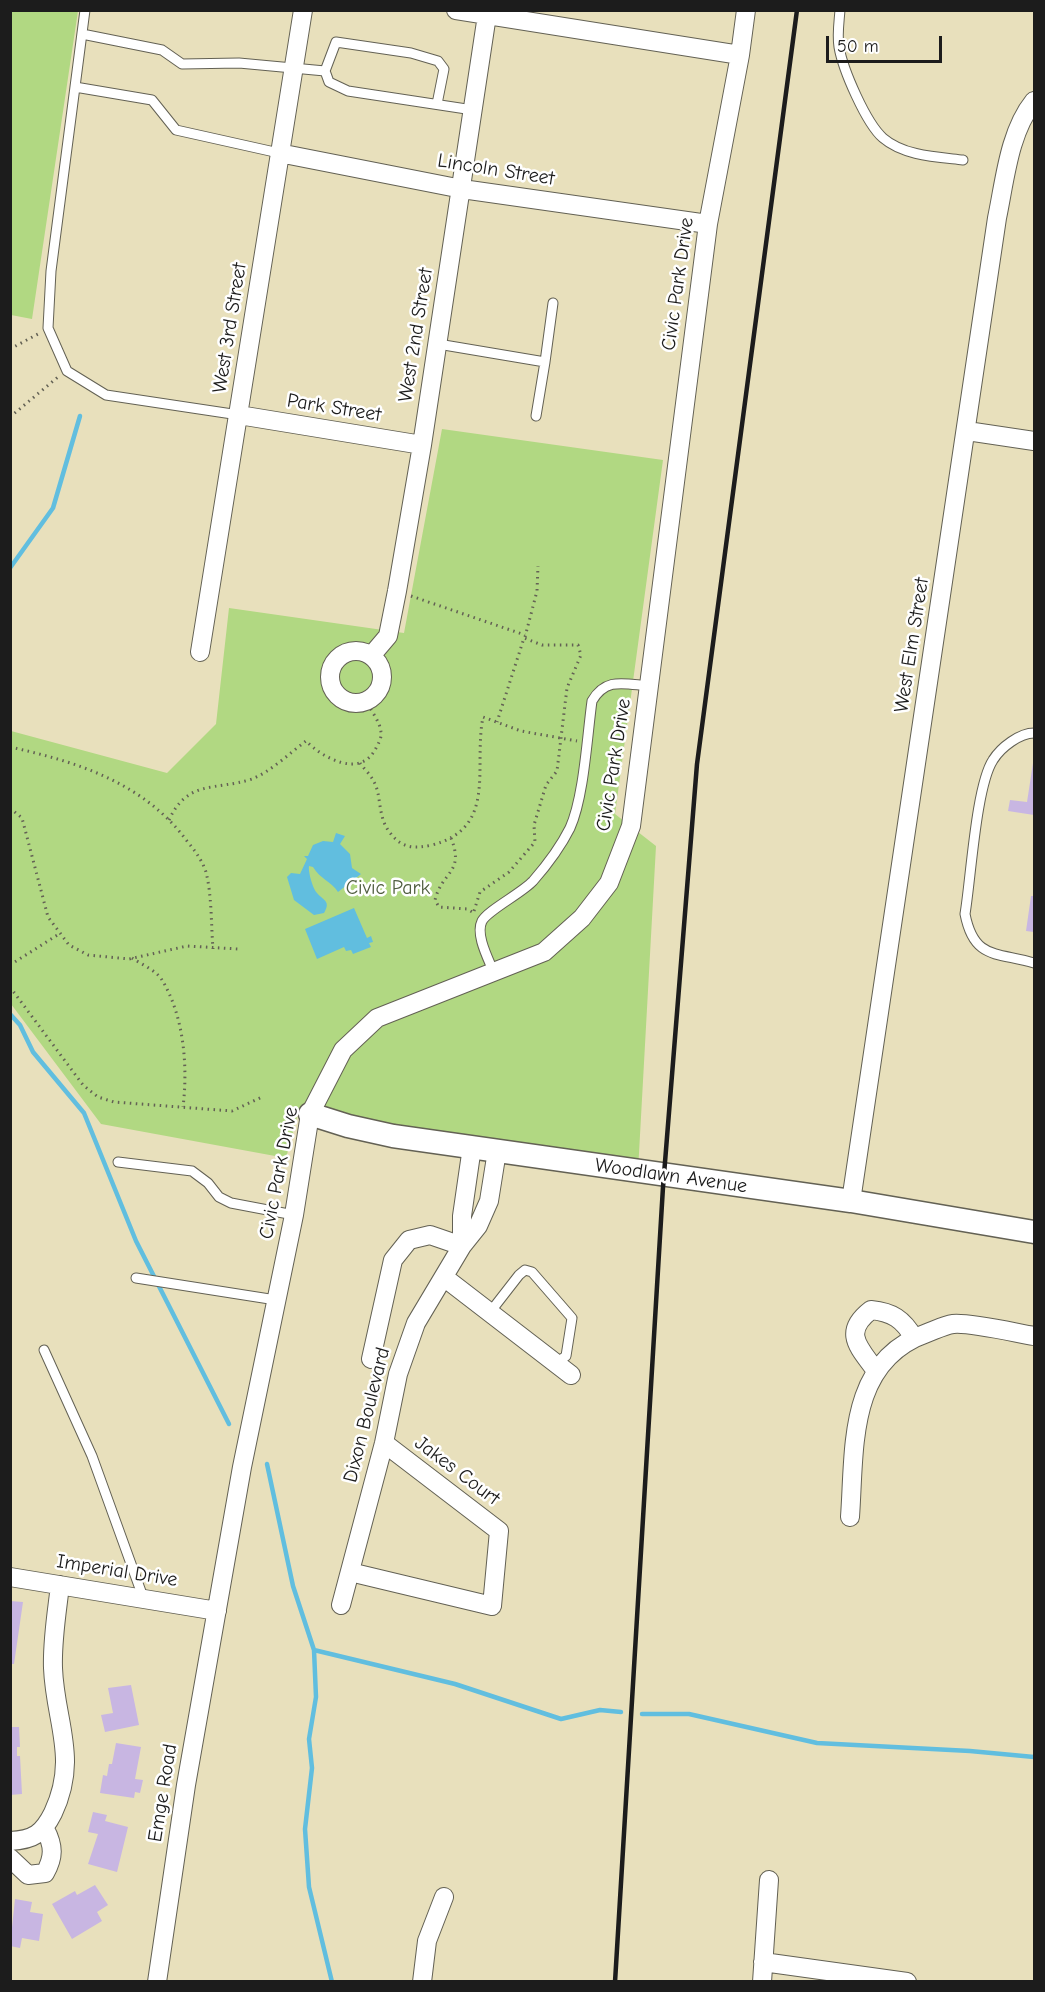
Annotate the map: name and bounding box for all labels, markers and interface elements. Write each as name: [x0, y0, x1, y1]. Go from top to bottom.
scale bar: [829, 24, 944, 62]
text: 50 m: [837, 36, 879, 57]
street label: Lincoln Street: [436, 149, 556, 191]
street label: Civic Park Drive: [657, 216, 699, 352]
street label: West 3rd Street: [208, 261, 252, 395]
street label: West 2nd Street: [394, 266, 438, 404]
street label: Park Street: [285, 389, 383, 427]
street label: West Elm Street: [889, 576, 935, 714]
street label: Civic Park Drive: [592, 697, 636, 833]
park label: Civic Park: [346, 876, 430, 900]
street label: Civic Park Drive: [254, 1105, 304, 1241]
street label: Woodlawn Avenue: [593, 1153, 749, 1199]
street label: Dixon Boulevard: [339, 1345, 395, 1485]
street label: Jakes Court: [410, 1431, 504, 1511]
street label: Imperial Drive: [55, 1550, 179, 1592]
street label: Emge Road: [143, 1742, 183, 1844]

